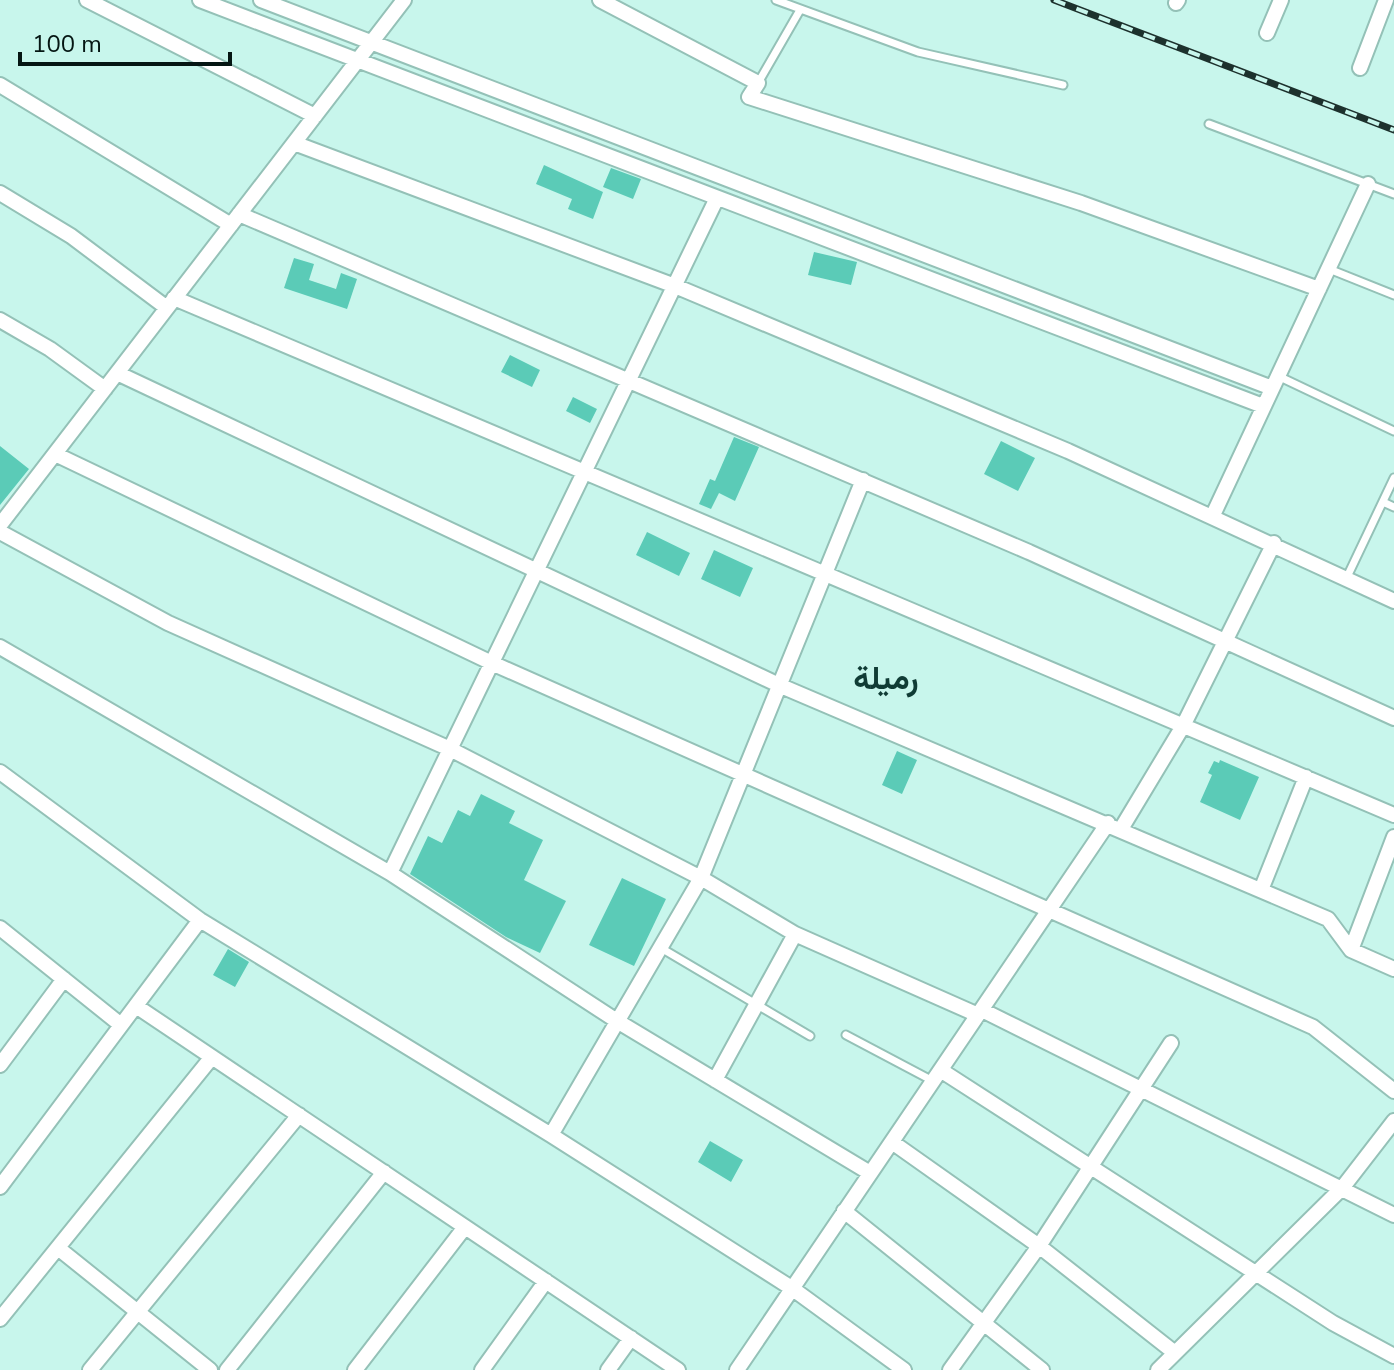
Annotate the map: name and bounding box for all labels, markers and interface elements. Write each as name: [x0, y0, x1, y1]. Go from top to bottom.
scale bar: [20, 16, 230, 66]
text: 100 m: [32, 28, 102, 60]
district label: رميلة: [853, 657, 919, 700]

